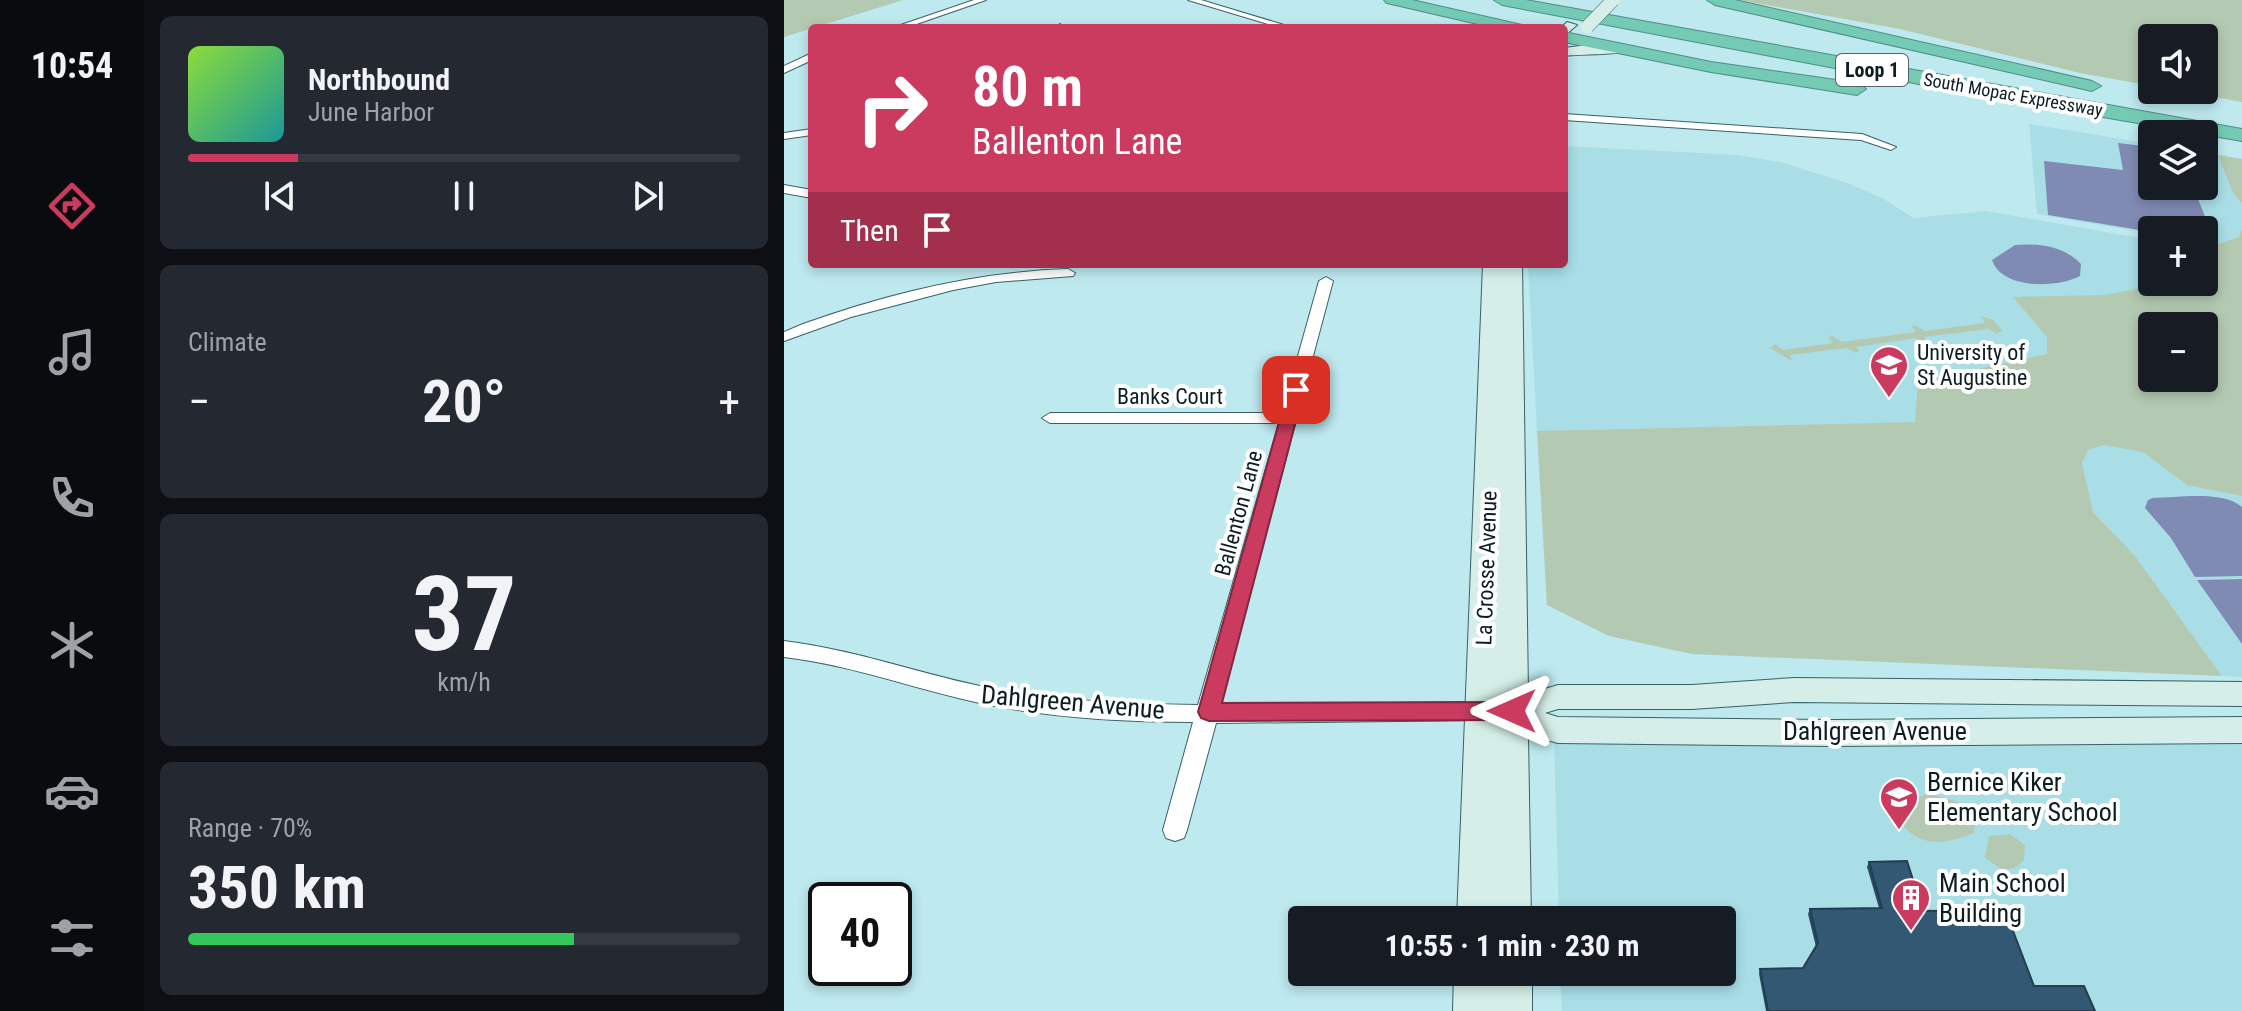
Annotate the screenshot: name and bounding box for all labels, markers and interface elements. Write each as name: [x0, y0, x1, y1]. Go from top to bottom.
map controls: [2138, 24, 2218, 392]
button: sound: [2138, 24, 2218, 104]
text: 10:54: [31, 45, 113, 87]
text: 80 m: [972, 54, 1083, 120]
road number: Loop 1: [1836, 54, 1908, 86]
icon: right: [840, 56, 944, 160]
text: Northbound: [308, 62, 450, 97]
street label: South Mopac Expressway: [1922, 68, 2105, 121]
text: June Harbor: [308, 97, 434, 127]
button: layers: [2138, 120, 2218, 200]
text: Ballenton Lane: [972, 121, 1182, 163]
icon: previous: [258, 174, 302, 218]
icon: pause: [442, 174, 486, 218]
icon: next: [626, 174, 670, 218]
icon: directions: [44, 178, 100, 234]
icon: arrive: [915, 208, 959, 252]
text: Then: [840, 213, 899, 248]
button: +: [2138, 216, 2218, 296]
button: −: [2138, 312, 2218, 392]
icon: music: [44, 324, 100, 380]
text: Climate: [188, 327, 267, 357]
place label: University of St Augustine: [1917, 340, 2027, 390]
school or university icon: University of St Augustine: [1868, 344, 1910, 399]
pin: [1262, 356, 1330, 424]
text: 20°: [422, 366, 506, 437]
icon: arrive: [1274, 368, 1318, 412]
text: −: [188, 376, 210, 428]
text: +: [718, 376, 740, 428]
street label: Banks Court: [1117, 384, 1223, 409]
street label: Ballenton Lane: [1210, 448, 1267, 578]
icon: phone: [44, 470, 100, 526]
street label: La Crosse Avenue: [1471, 490, 1502, 646]
text: 37: [411, 554, 517, 675]
icon: climate: [44, 617, 100, 673]
text: km/h: [437, 667, 491, 697]
position arrow: [1470, 669, 1554, 753]
street label: Dahlgreen Avenue: [980, 679, 1166, 725]
street label: Dahlgreen Avenue: [1783, 716, 1967, 746]
icon: car: [44, 763, 100, 819]
place label: Bernice Kiker Elementary School: [1927, 767, 2118, 827]
school or university icon: Bernice Kiker Elementary School: [1878, 776, 1920, 831]
text: Range · 70%: [188, 813, 312, 843]
text: 350 km: [188, 852, 366, 923]
place label: Main School Building: [1939, 868, 2066, 928]
building icon: Main School Building: [1890, 877, 1932, 932]
speed limit sign: 40: [808, 882, 912, 986]
icon: filters: [44, 910, 100, 966]
text: 10:55 · 1 min · 230 m: [1385, 928, 1639, 963]

